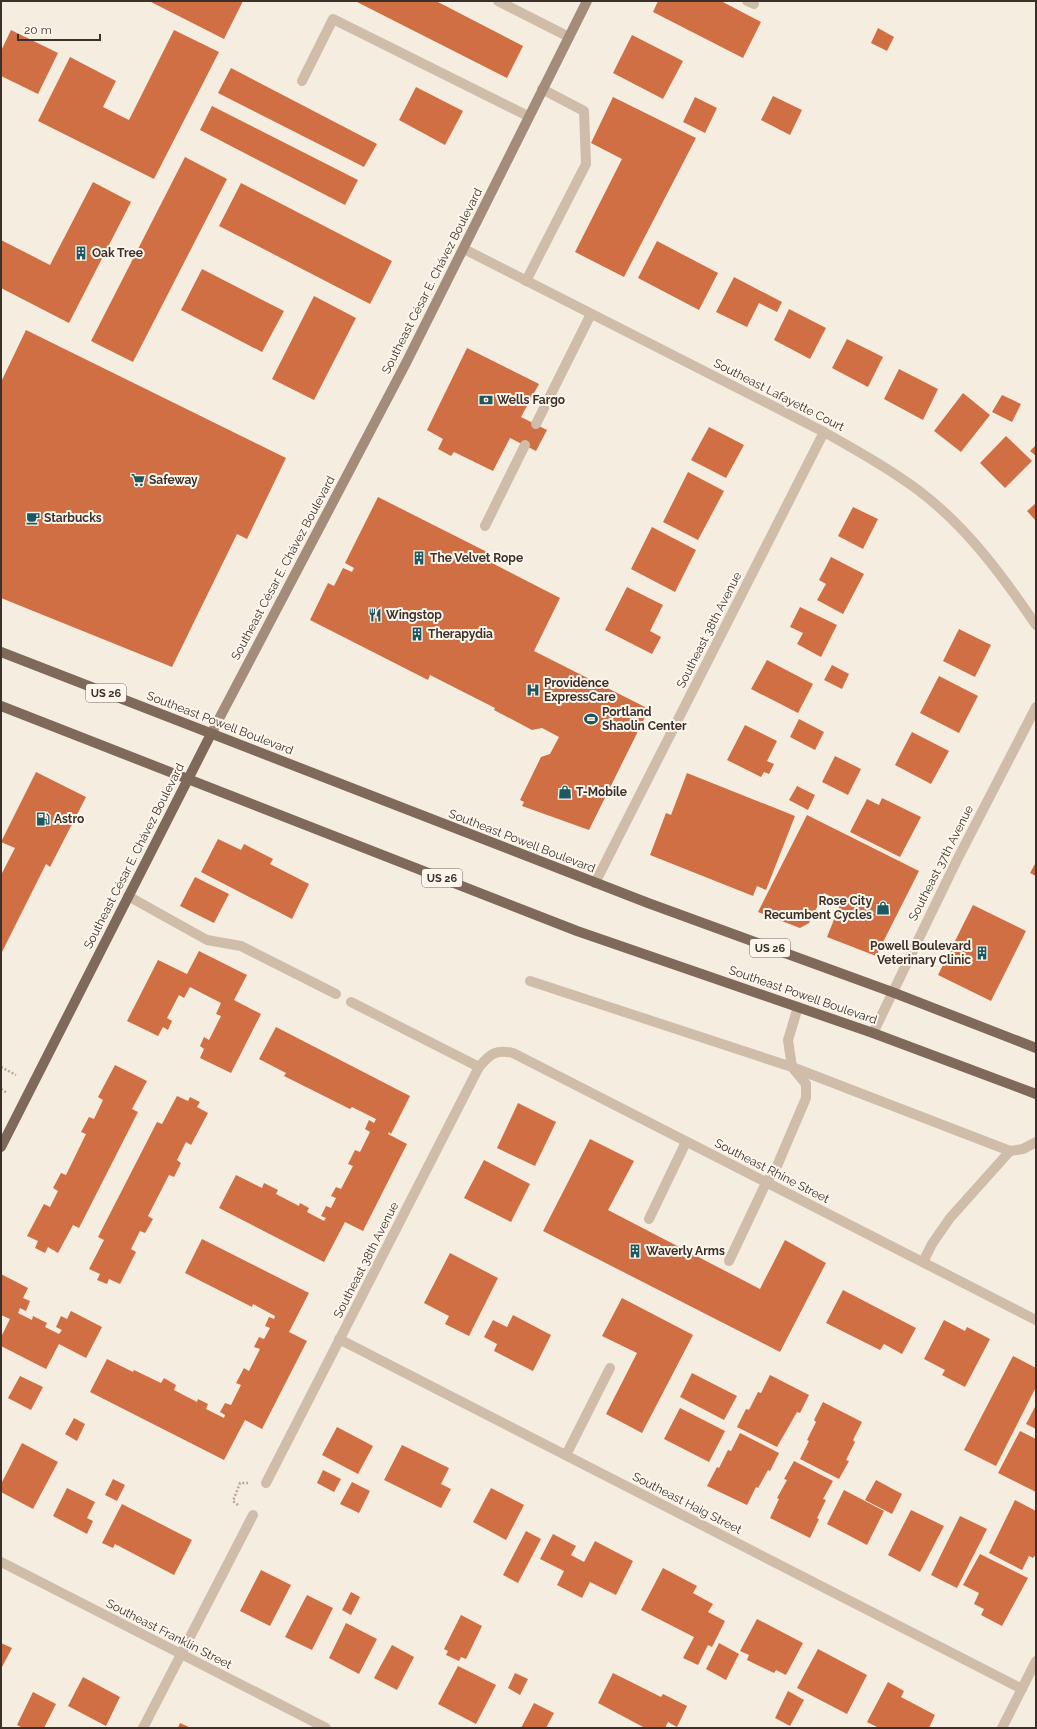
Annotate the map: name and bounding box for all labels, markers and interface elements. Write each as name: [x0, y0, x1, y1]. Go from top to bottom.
scale bar: [18, 16, 100, 42]
text: 20 m: [24, 23, 52, 37]
street label: Southeast César E. Chávez Boulevard: [379, 186, 485, 376]
building icon: Oak Tree: [73, 245, 89, 261]
place label: Oak Tree: [92, 246, 143, 260]
street label: Southeast Lafayette Court: [711, 356, 847, 434]
bank icon: Wells Fargo: [478, 392, 494, 408]
place label: Wells Fargo: [497, 393, 565, 407]
supermarket icon: Safeway: [130, 472, 146, 488]
place label: Safeway: [149, 473, 198, 487]
street label: Southeast César E. Chávez Boulevard: [228, 473, 338, 663]
cafe icon: Starbucks: [25, 510, 41, 526]
place label: Starbucks: [44, 511, 102, 525]
building icon: The Velvet Rope: [411, 550, 427, 566]
place label: The Velvet Rope: [430, 551, 523, 565]
street label: Southeast 38th Avenue: [674, 570, 744, 690]
restaurant icon: Wingstop: [367, 607, 383, 623]
place label: Wingstop: [386, 608, 442, 622]
building icon: Therapydia: [409, 626, 425, 642]
place label: Therapydia: [428, 627, 493, 641]
place label: Providence ExpressCare: [544, 676, 616, 704]
hospital icon: Providence ExpressCare: [525, 682, 541, 698]
road number: US 26: [86, 684, 126, 702]
street label: Southeast Powell Boulevard: [145, 689, 295, 757]
place label: Portland Shaolin Center: [602, 705, 687, 733]
sports icon: Portland Shaolin Center: [583, 711, 599, 727]
street label: Southeast César E. Chávez Boulevard: [81, 761, 187, 951]
shop icon: T-Mobile: [557, 784, 573, 800]
place label: T-Mobile: [576, 785, 627, 799]
street label: Southeast 37th Avenue: [906, 803, 976, 923]
street label: Southeast Powell Boulevard: [447, 807, 597, 875]
fuel station icon: Astro: [35, 811, 51, 827]
place label: Astro: [54, 812, 84, 826]
road number: US 26: [422, 869, 462, 887]
place label: Rose City Recumbent Cycles: [764, 894, 872, 922]
shop icon: Rose City Recumbent Cycles: [875, 900, 891, 916]
road number: US 26: [750, 939, 790, 957]
place label: Powell Boulevard Veterinary Clinic: [870, 939, 971, 967]
building icon: Powell Boulevard Veterinary Clinic: [974, 945, 990, 961]
street label: Southeast Powell Boulevard: [727, 963, 879, 1027]
street label: Southeast Rhine Street: [712, 1136, 832, 1206]
street label: Southeast 38th Avenue: [331, 1200, 401, 1320]
building icon: Waverly Arms: [627, 1243, 643, 1259]
place label: Waverly Arms: [646, 1244, 725, 1258]
street label: Southeast Haig Street: [630, 1469, 744, 1537]
street label: Southeast Franklin Street: [104, 1596, 234, 1672]

